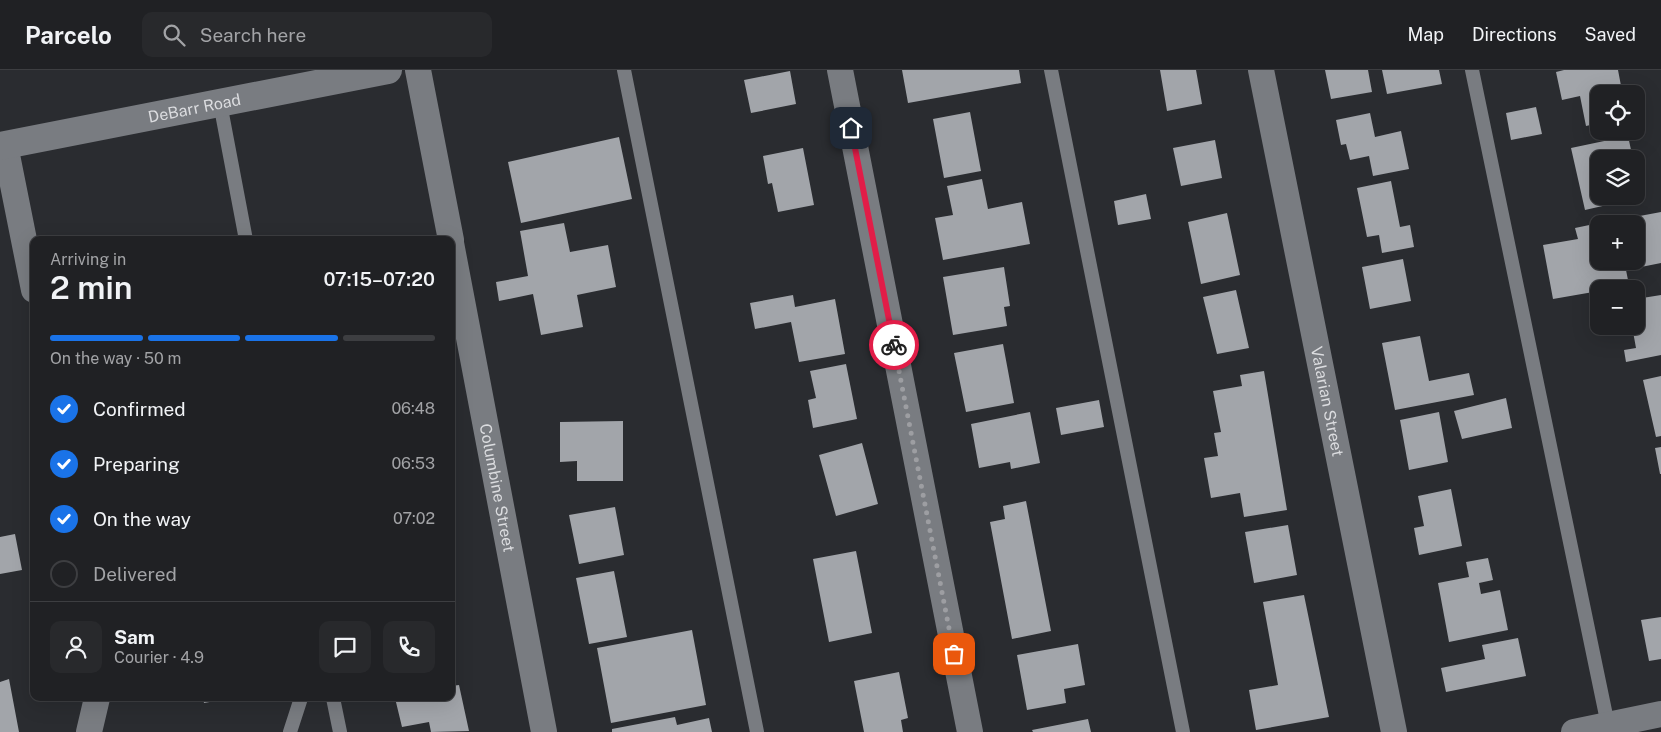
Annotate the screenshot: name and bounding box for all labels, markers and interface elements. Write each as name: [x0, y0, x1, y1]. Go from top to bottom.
search box: [142, 12, 492, 57]
text: Parcelo: [25, 21, 112, 49]
icon: search: [160, 21, 188, 49]
text: Search here: [200, 24, 306, 46]
text: Map: [1407, 24, 1444, 45]
text: Directions: [1472, 24, 1557, 45]
text: Saved: [1585, 24, 1636, 45]
map controls: [1590, 85, 1645, 335]
button: locate: [1590, 85, 1645, 140]
street label: DeBarr Road: [146, 90, 242, 127]
pin: [830, 107, 872, 149]
icon: home: [837, 114, 865, 142]
button: layers: [1590, 150, 1645, 205]
button: +: [1590, 215, 1645, 270]
text: Arriving in: [50, 250, 126, 269]
text: 07:15–07:20: [323, 268, 435, 290]
text: 2 min: [50, 269, 133, 306]
button: −: [1590, 280, 1645, 335]
courier: [869, 320, 919, 370]
icon: bike: [880, 331, 908, 359]
street label: Valarian Street: [1307, 345, 1347, 458]
text: On the way · 50 m: [50, 349, 181, 368]
icon: check: [50, 395, 78, 423]
text: Confirmed: [93, 398, 186, 420]
text: 06:48: [391, 399, 435, 418]
street label: Columbine Street: [476, 422, 519, 554]
icon: check: [50, 450, 78, 478]
text: Preparing: [93, 453, 180, 475]
text: 06:53: [391, 454, 435, 473]
icon: check: [50, 505, 78, 533]
text: On the way: [93, 508, 191, 530]
text: 07:02: [393, 509, 435, 528]
text: Delivered: [93, 563, 177, 585]
button: person: [50, 621, 102, 673]
button: chat: [319, 621, 371, 673]
button: phone: [383, 621, 435, 673]
text: Sam: [114, 626, 155, 648]
pin: [933, 633, 975, 675]
icon: bag: [940, 640, 968, 668]
text: Courier · 4.9: [114, 648, 204, 667]

